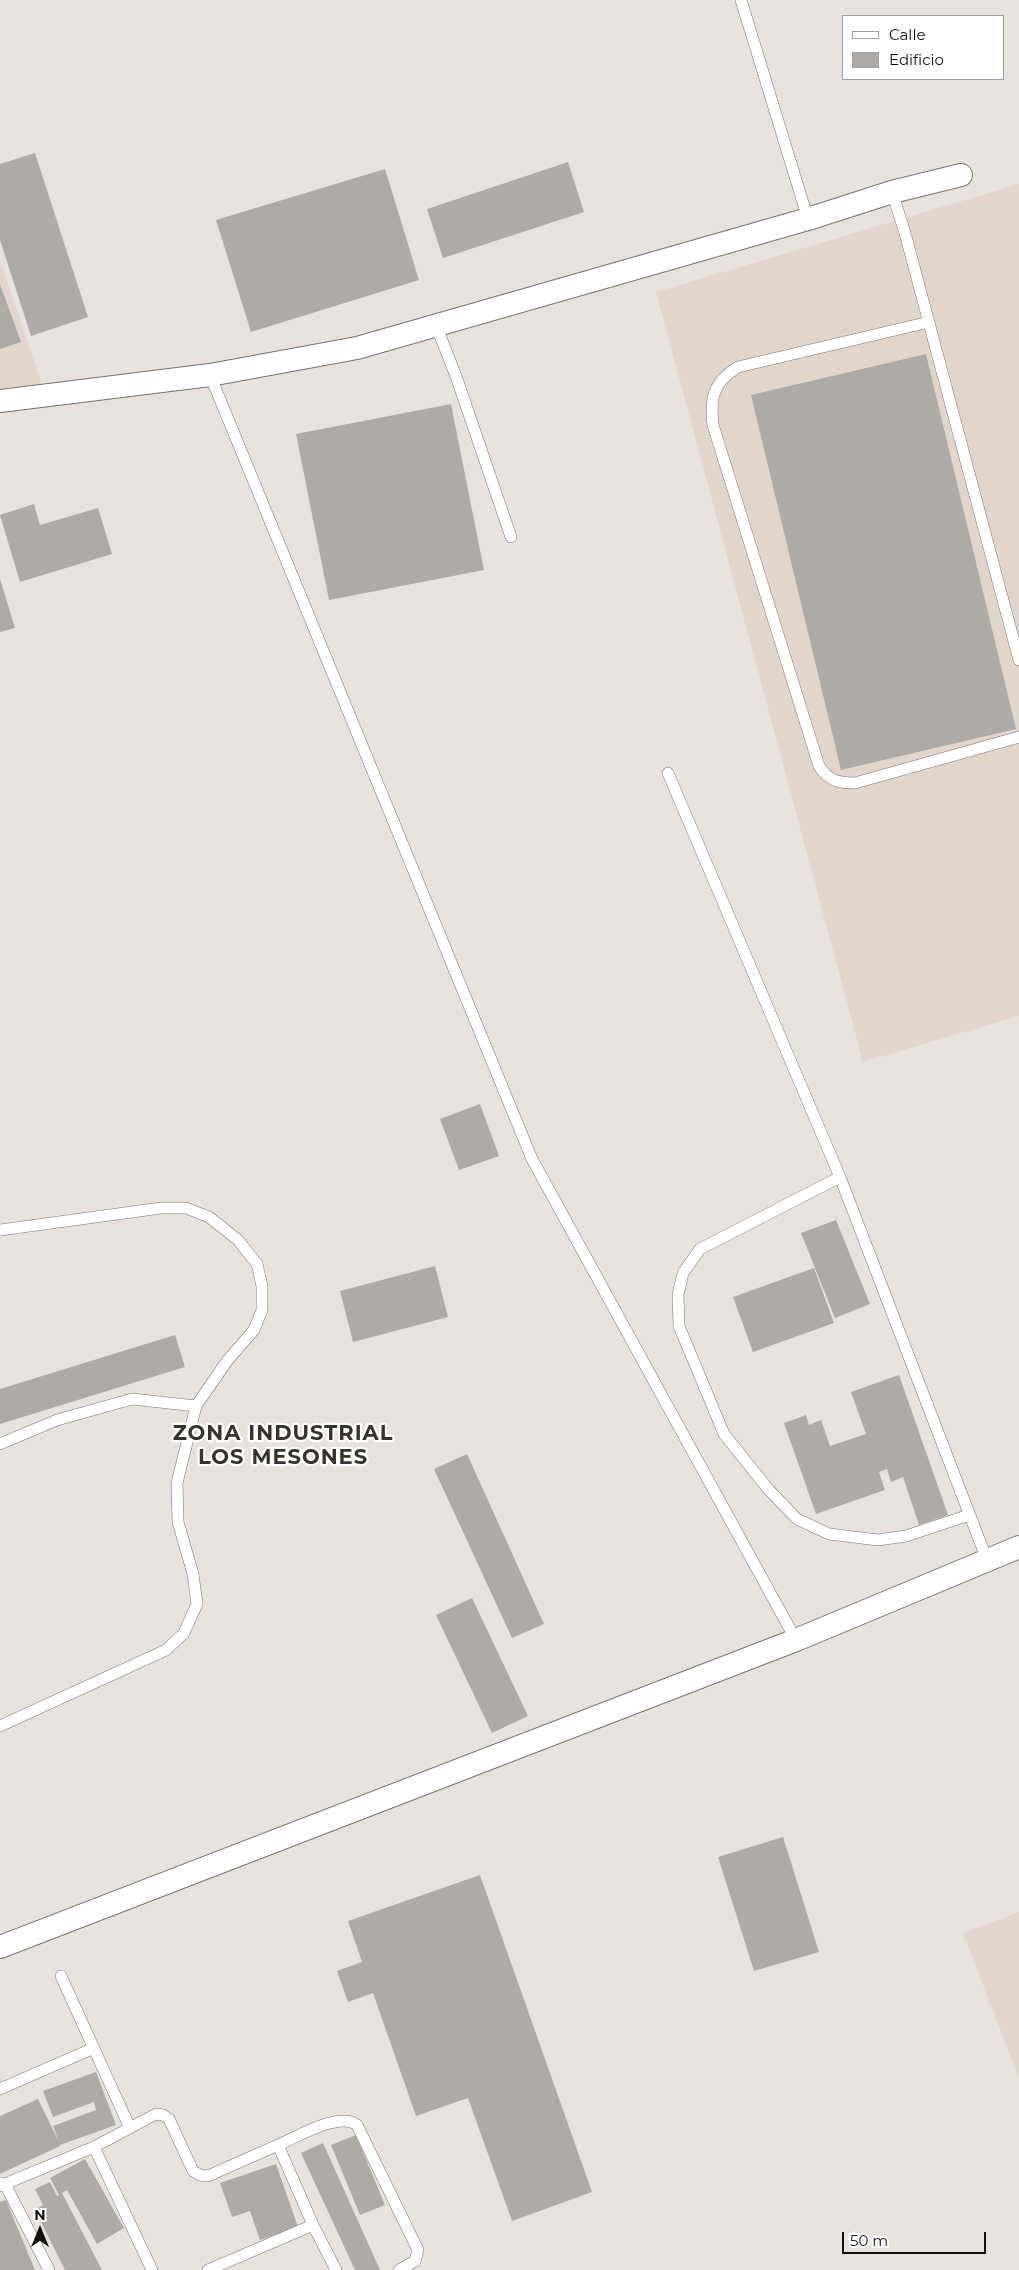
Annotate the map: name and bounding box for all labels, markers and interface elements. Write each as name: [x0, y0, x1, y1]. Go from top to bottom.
legend: [842, 15, 1004, 80]
text: Calle: [889, 25, 926, 44]
text: Edificio: [889, 50, 944, 69]
district label: ZONA INDUSTRIAL LOS MESONES: [171, 1421, 395, 1471]
north arrow: [15, 2205, 65, 2255]
text: N: [34, 2206, 46, 2224]
scale bar: [844, 2222, 988, 2254]
text: 50 m: [850, 2231, 888, 2250]

